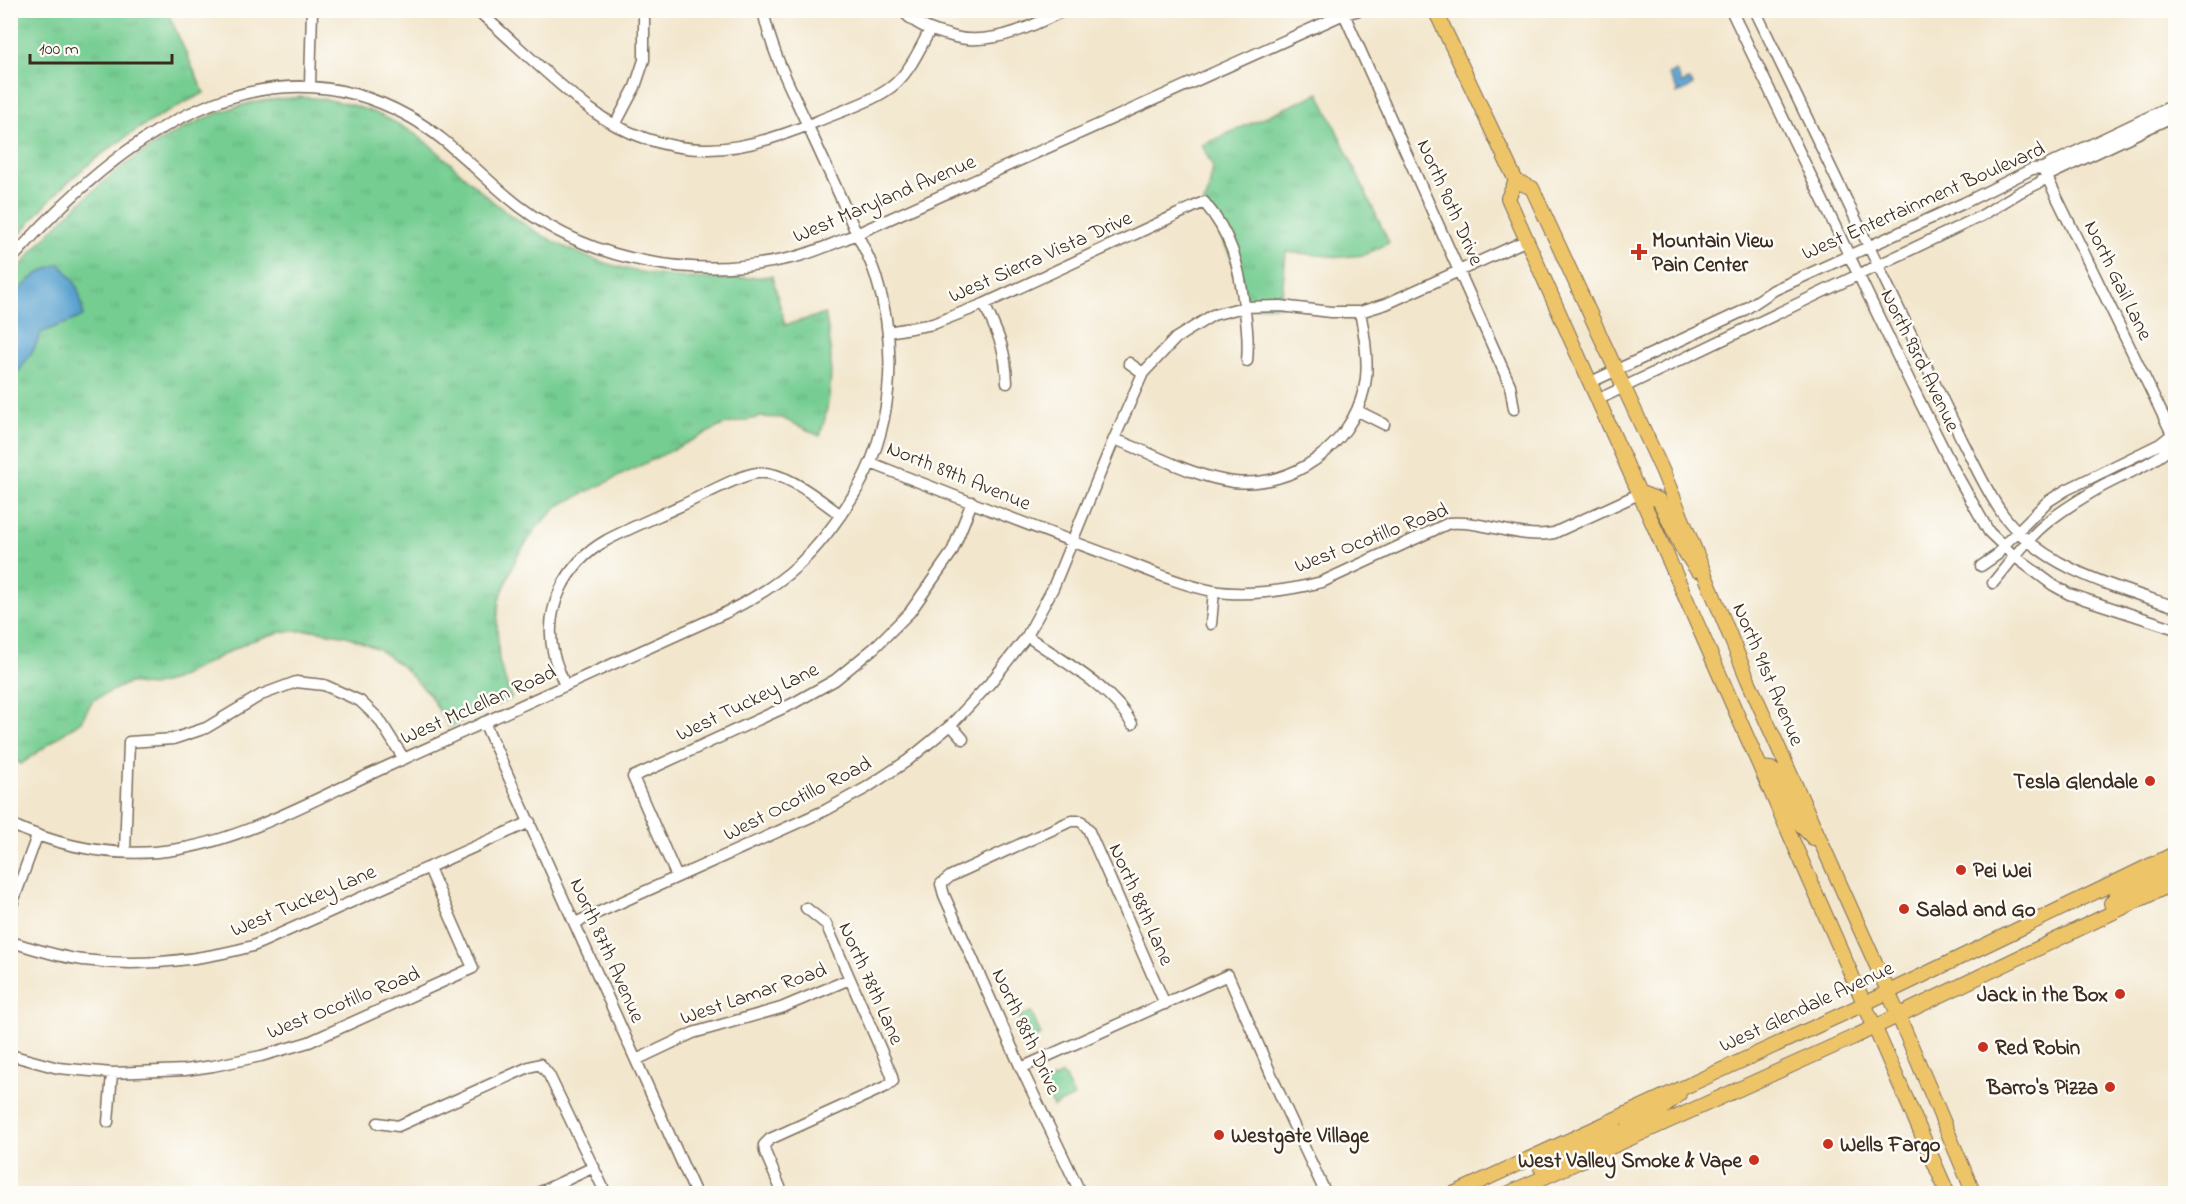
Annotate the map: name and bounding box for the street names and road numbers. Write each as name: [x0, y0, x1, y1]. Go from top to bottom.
street label: West Entertainment Boulevard: [1797, 134, 2050, 269]
street label: North 90th Drive: [1408, 135, 1491, 271]
street label: West Maryland Avenue: [789, 148, 982, 254]
street label: West Sierra Vista Drive: [944, 204, 1138, 312]
street label: North Gail Lane: [2075, 216, 2159, 346]
street label: North 93rd Avenue: [1872, 285, 1967, 438]
street label: North 89th Avenue: [882, 434, 1035, 520]
street label: West Ocotillo Road: [1291, 496, 1453, 582]
street label: North 91st Avenue: [1724, 599, 1811, 751]
street label: West Tuckey Lane: [672, 655, 826, 752]
street label: West McLellan Road: [396, 658, 562, 754]
street label: West Ocotillo Road: [719, 749, 877, 850]
street label: North 88th Lane: [1100, 839, 1181, 971]
street label: West Tuckey Lane: [227, 857, 382, 948]
street label: North 87th Avenue: [561, 874, 652, 1028]
street label: North 78th Lane: [830, 918, 911, 1051]
street label: West Glendale Avenue: [1715, 954, 1899, 1061]
street label: West Lamar Road: [677, 956, 831, 1034]
street label: West Ocotillo Road: [263, 959, 425, 1048]
street label: North 88th Drive: [983, 964, 1068, 1100]

